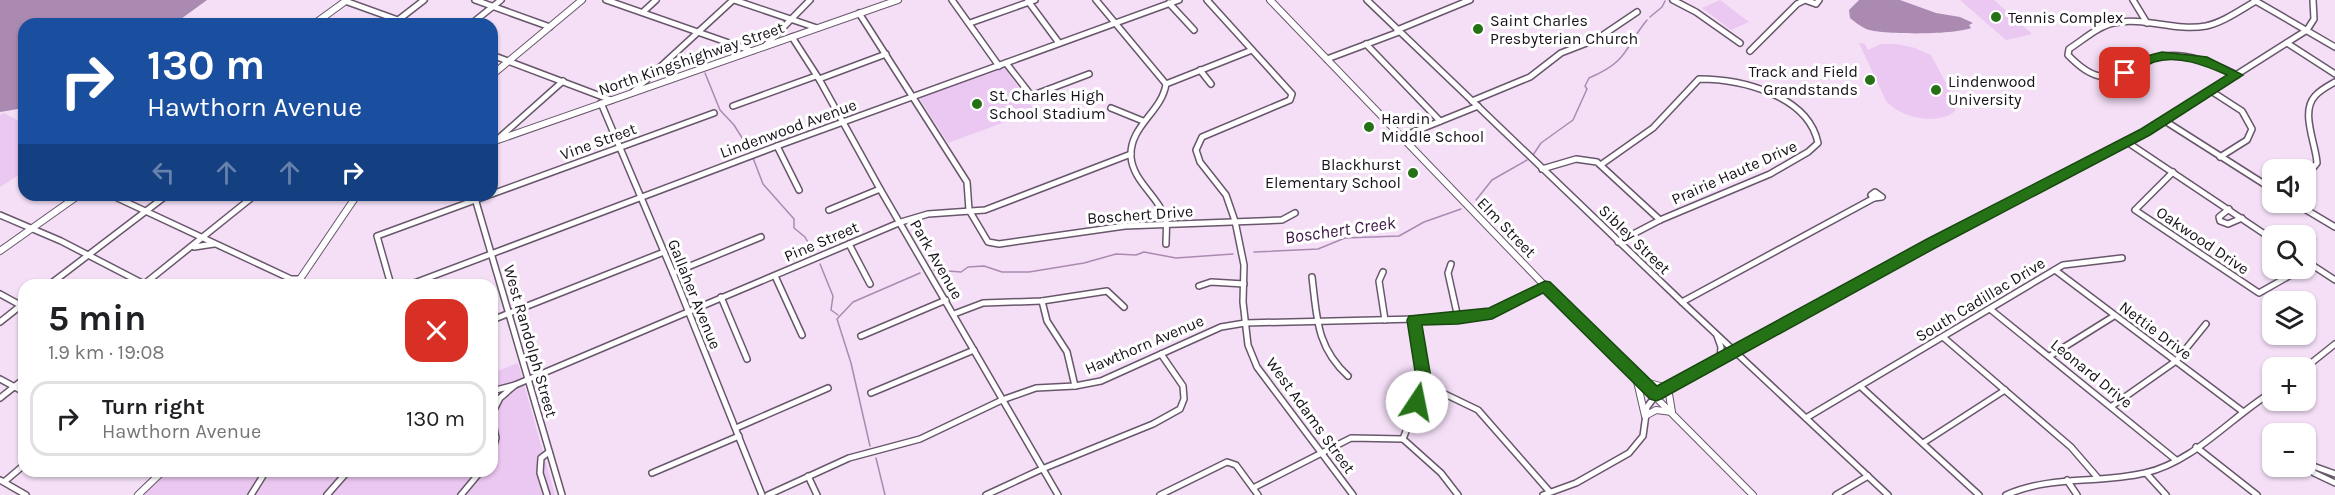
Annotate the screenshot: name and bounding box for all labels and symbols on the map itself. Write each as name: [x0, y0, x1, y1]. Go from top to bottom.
place label: Tennis Complex: [2008, 8, 2123, 27]
marker: Tennis Complex: [1989, 10, 2003, 24]
place label: Saint Charles Presbyterian Church: [1490, 11, 1638, 48]
street label: North Kingshighway Street: [596, 18, 787, 99]
marker: Saint Charles Presbyterian Church: [1471, 22, 1485, 36]
pin: [2099, 47, 2150, 98]
place label: Track and Field Grandstands: [1748, 62, 1858, 99]
place label: Lindenwood University: [1948, 72, 2036, 109]
marker: Track and Field Grandstands: [1863, 73, 1877, 87]
marker: Lindenwood University: [1929, 83, 1943, 97]
place label: St. Charles High School Stadium: [989, 86, 1106, 123]
street label: Lindenwood Avenue: [717, 95, 859, 162]
marker: St. Charles High School Stadium: [970, 97, 984, 111]
place label: Hardin Middle School: [1381, 109, 1484, 146]
street label: Vine Street: [558, 119, 639, 164]
marker: Hardin Middle School: [1362, 120, 1376, 134]
street label: Prairie Haute Drive: [1669, 136, 1800, 209]
place label: Blackhurst Elementary School: [1265, 155, 1401, 192]
marker: Blackhurst Elementary School: [1406, 166, 1420, 180]
street label: Elm Street: [1473, 193, 1540, 261]
street label: Boschert Drive: [1086, 201, 1194, 228]
street label: Sibley Street: [1595, 201, 1674, 278]
street label: Oakwood Drive: [2153, 202, 2253, 278]
water label: Boschert Creek: [1283, 211, 1398, 249]
street label: Park Avenue: [906, 216, 967, 303]
street label: Pine Street: [781, 217, 861, 266]
street label: Gallaher Avenue: [664, 236, 725, 352]
street label: South Cadillac Drive: [1912, 253, 2048, 346]
street label: West Randolph Street: [500, 263, 561, 420]
street label: Nettie Drive: [2116, 297, 2195, 364]
street label: Hawthorn Avenue: [1082, 311, 1207, 378]
street label: Leonard Drive: [2047, 335, 2136, 412]
street label: West Adams Street: [1262, 354, 1359, 477]
position arrow: [1385, 370, 1449, 434]

